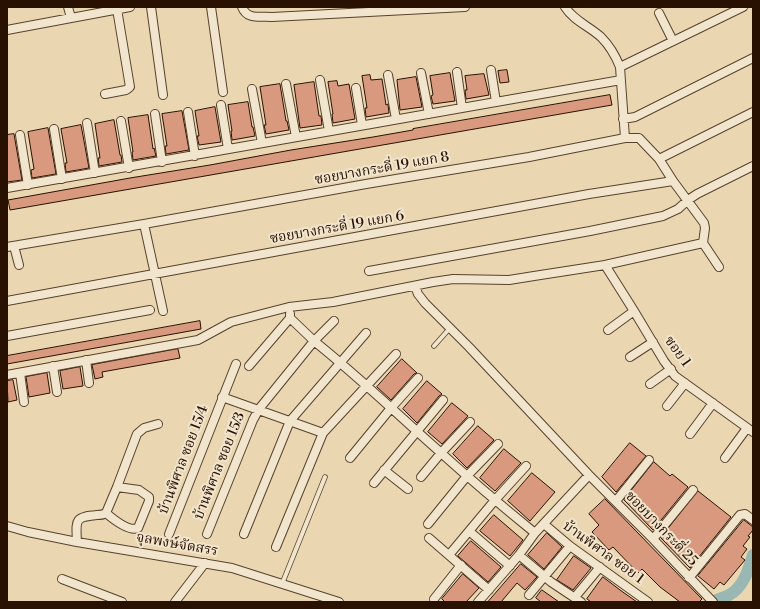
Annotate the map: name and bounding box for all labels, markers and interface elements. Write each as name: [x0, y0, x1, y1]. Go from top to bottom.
street label: ซอยบางกระดี่ 19 แยก 8: [314, 149, 450, 189]
street label: ซอยบางกระดี่ 19 แยก 6: [269, 208, 405, 248]
street label: ซอย 1: [660, 333, 694, 371]
street label: บ้านพิศาล ซอย 15/4: [156, 403, 212, 517]
street label: บ้านพิศาล ซอย 15/3: [191, 410, 249, 522]
street label: ซอยบางกระดี่ 25: [621, 488, 701, 570]
street label: บ้านพิศาล ซอย 1: [559, 518, 647, 588]
street label: จุลพงษ์จัดสรร: [135, 530, 219, 560]

